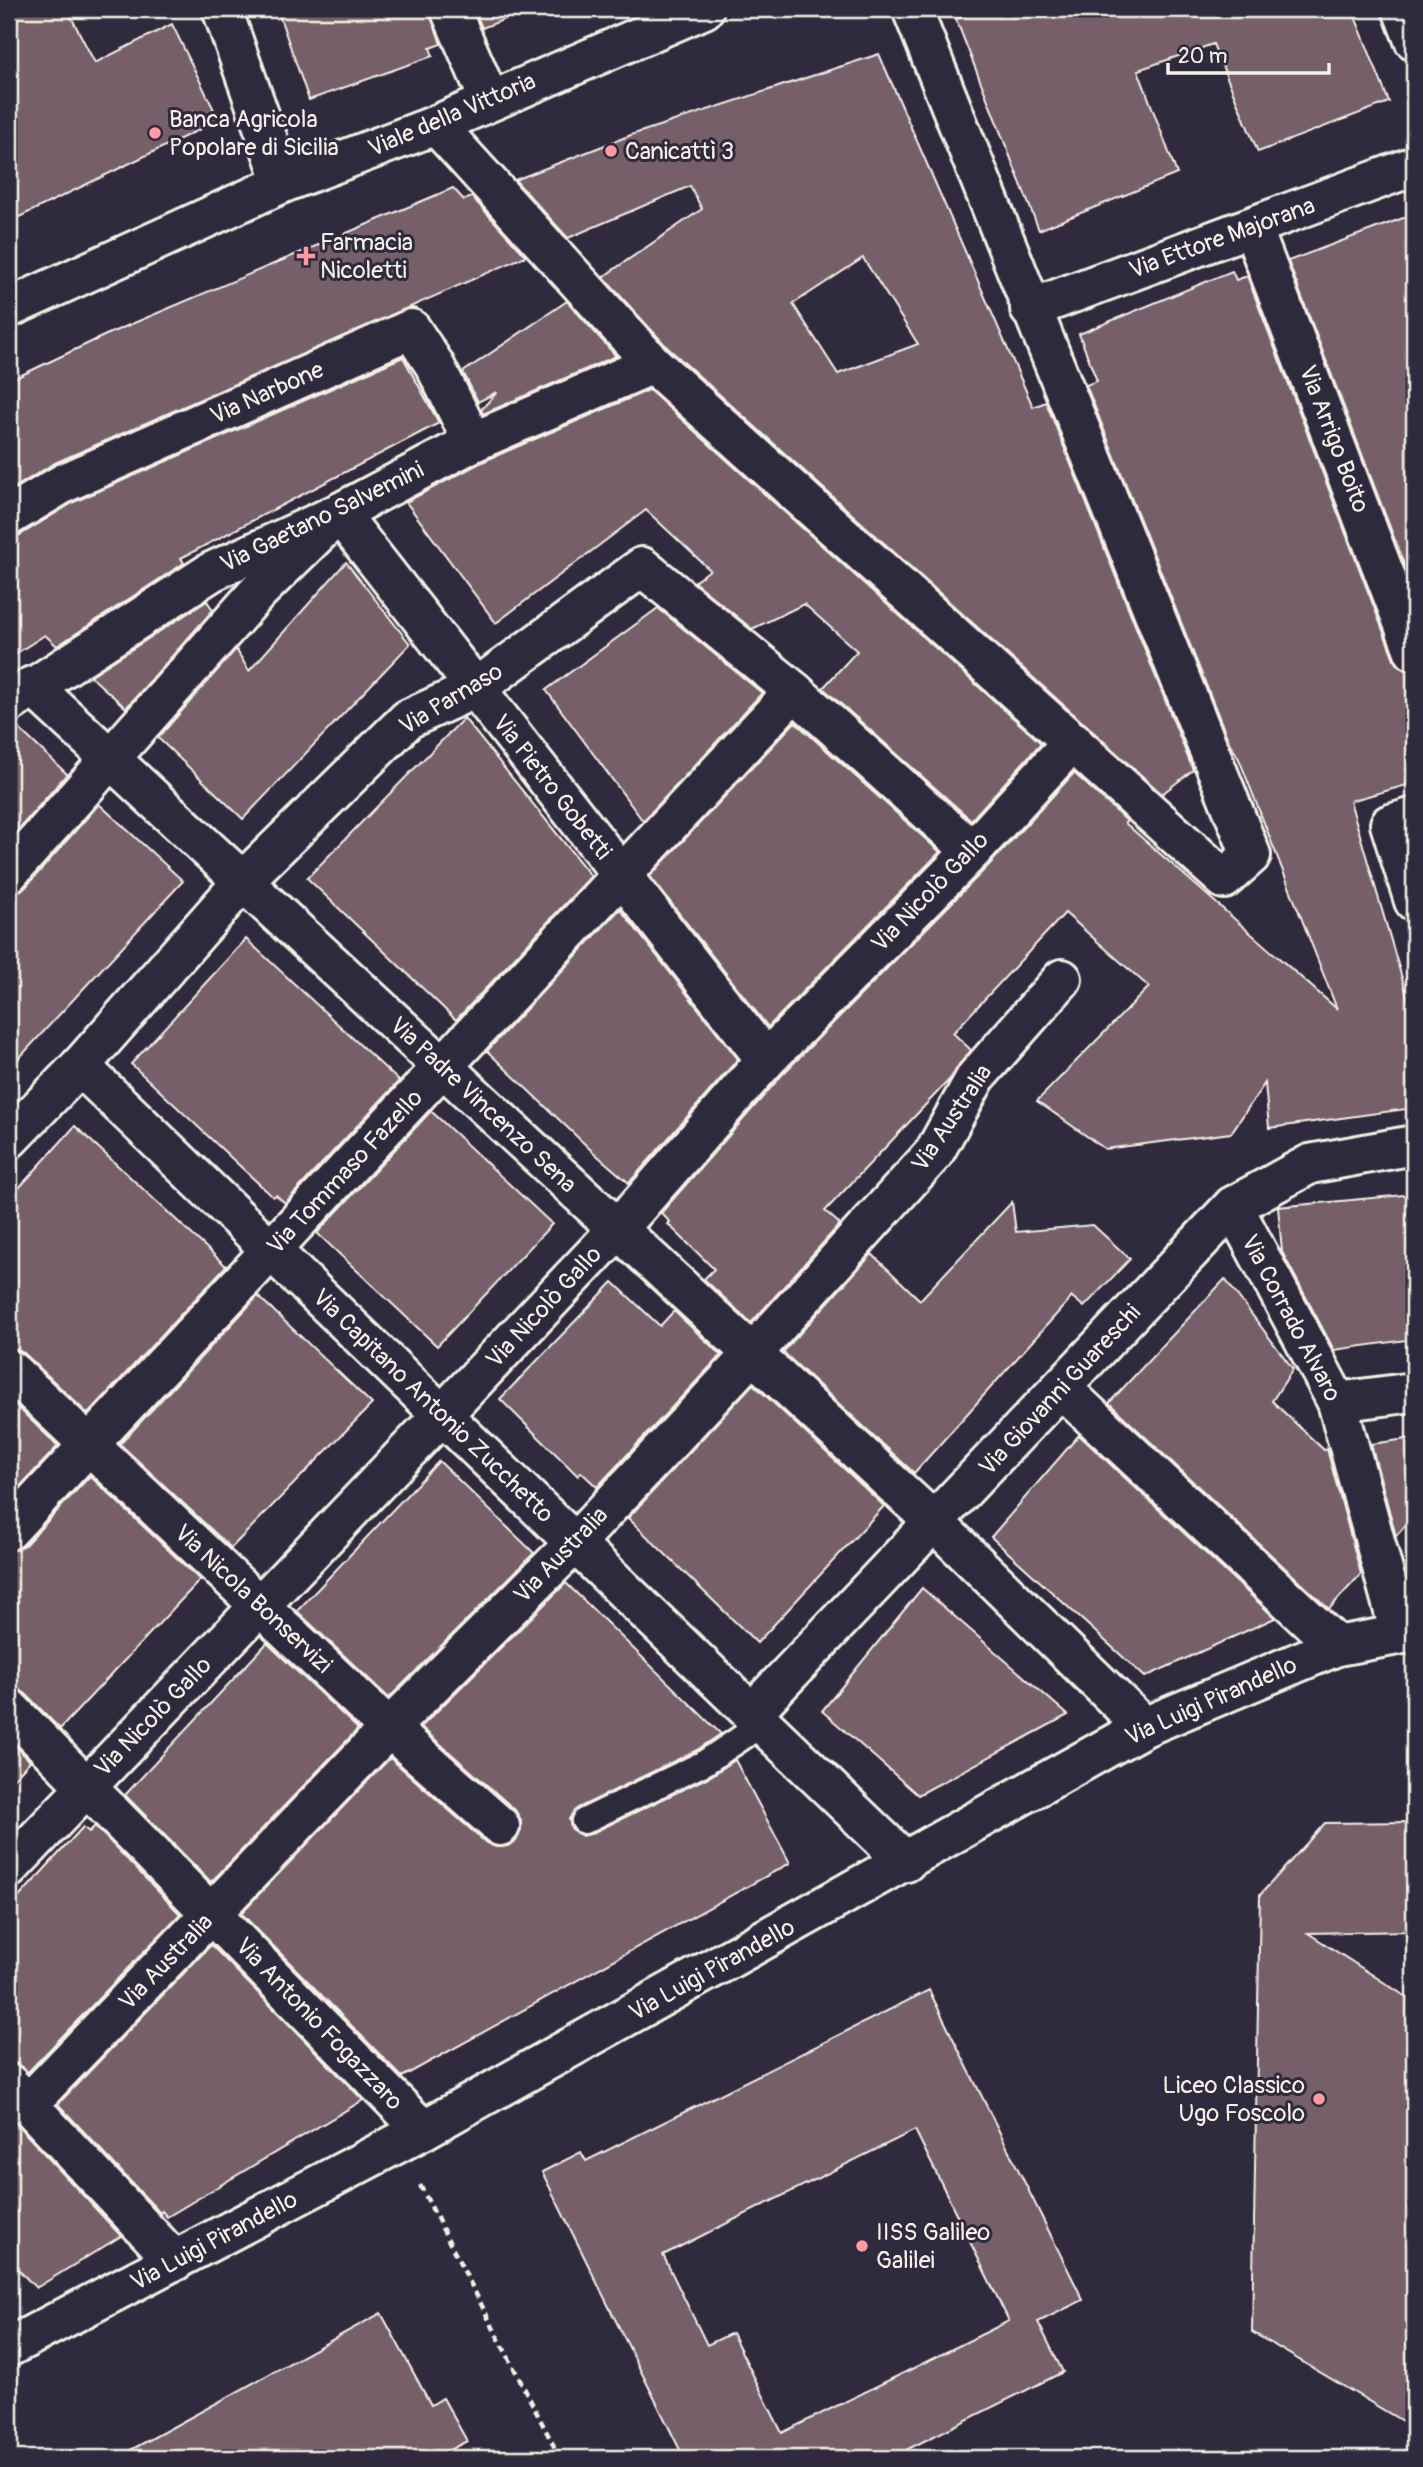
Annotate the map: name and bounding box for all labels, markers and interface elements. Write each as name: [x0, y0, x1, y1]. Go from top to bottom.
scale bar: [1168, 32, 1328, 76]
text: 20 m: [1178, 43, 1227, 70]
street label: Viale della Vittoria: [364, 67, 540, 163]
place label: Banca Agricola Popolare di Sicilia: [169, 105, 339, 162]
marker: Banca Agricola Popolare di Sicilia: [147, 125, 163, 141]
place label: Canicattì 3: [625, 137, 734, 166]
marker: Canicattì 3: [603, 143, 619, 159]
street label: Via Ettore Majorana: [1125, 191, 1319, 285]
place label: Farmacia Nicoletti: [320, 228, 413, 285]
marker: Farmacia Nicoletti: [298, 248, 314, 264]
street label: Via Narbone: [206, 355, 328, 431]
street label: Via Arrigo Boito: [1293, 361, 1375, 517]
street label: Via Gaetano Salvemini: [216, 455, 428, 579]
street label: Via Parnaso: [394, 657, 508, 741]
street label: Via Pietro Gobetti: [486, 709, 618, 865]
street label: Via Nicolò Gallo: [865, 826, 995, 958]
street label: Via Padre Vincenzo Sena: [383, 1011, 583, 1199]
street label: Via Australia: [906, 1059, 998, 1177]
street label: Via Tommaso Fazello: [261, 1083, 429, 1260]
street label: Via Corrado Alvaro: [1235, 1230, 1347, 1406]
street label: Via Nicolò Gallo: [480, 1240, 608, 1374]
street label: Via Capitano Antonio Zucchetto: [306, 1283, 560, 1529]
street label: Via Giovanni Guareschi: [973, 1298, 1147, 1482]
street label: Via Australia: [508, 1501, 614, 1609]
street label: Via Nicola Bonservizi: [168, 1518, 338, 1680]
street label: Via Luigi Pirandello: [1121, 1650, 1301, 1752]
street label: Via Nicolò Gallo: [88, 1651, 218, 1783]
street label: Via Australia: [113, 1908, 219, 2016]
street label: Via Luigi Pirandello: [624, 1912, 800, 2027]
street label: Via Antonio Fogazzaro: [229, 1932, 409, 2116]
place label: Liceo Classico Ugo Foscolo: [1163, 2071, 1305, 2128]
marker: Liceo Classico Ugo Foscolo: [1311, 2091, 1327, 2107]
street label: Via Luigi Pirandello: [126, 2185, 302, 2297]
place label: IISS Galileo Galilei: [876, 2218, 990, 2275]
marker: IISS Galileo Galilei: [854, 2238, 870, 2254]

